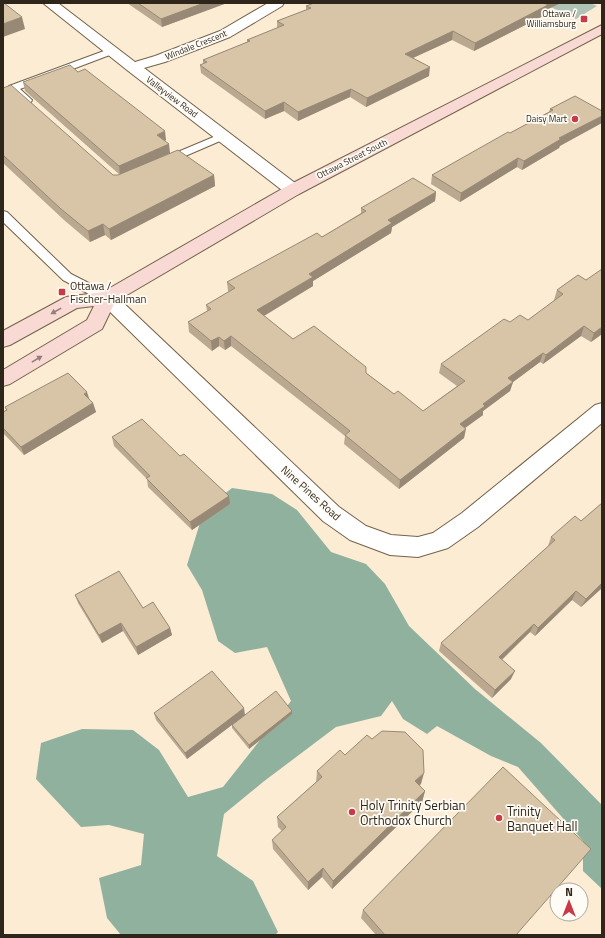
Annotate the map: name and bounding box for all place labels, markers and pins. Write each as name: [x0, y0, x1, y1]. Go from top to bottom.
place label: Ottawa / Williamsburg: [527, 7, 576, 30]
marker: Ottawa / Williamsburg: [579, 14, 589, 24]
place label: Daisy Mart: [526, 112, 568, 125]
marker: Daisy Mart: [570, 114, 580, 124]
place label: Ottawa / Fischer-Hallman: [70, 278, 146, 307]
marker: Ottawa / Fischer-Hallman: [57, 287, 67, 297]
place label: Holy Trinity Serbian Orthodox Church: [360, 795, 466, 830]
place label: Trinity Banquet Hall: [507, 801, 578, 836]
marker: Holy Trinity Serbian Orthodox Church: [347, 807, 357, 817]
marker: Trinity Banquet Hall: [494, 813, 504, 823]

